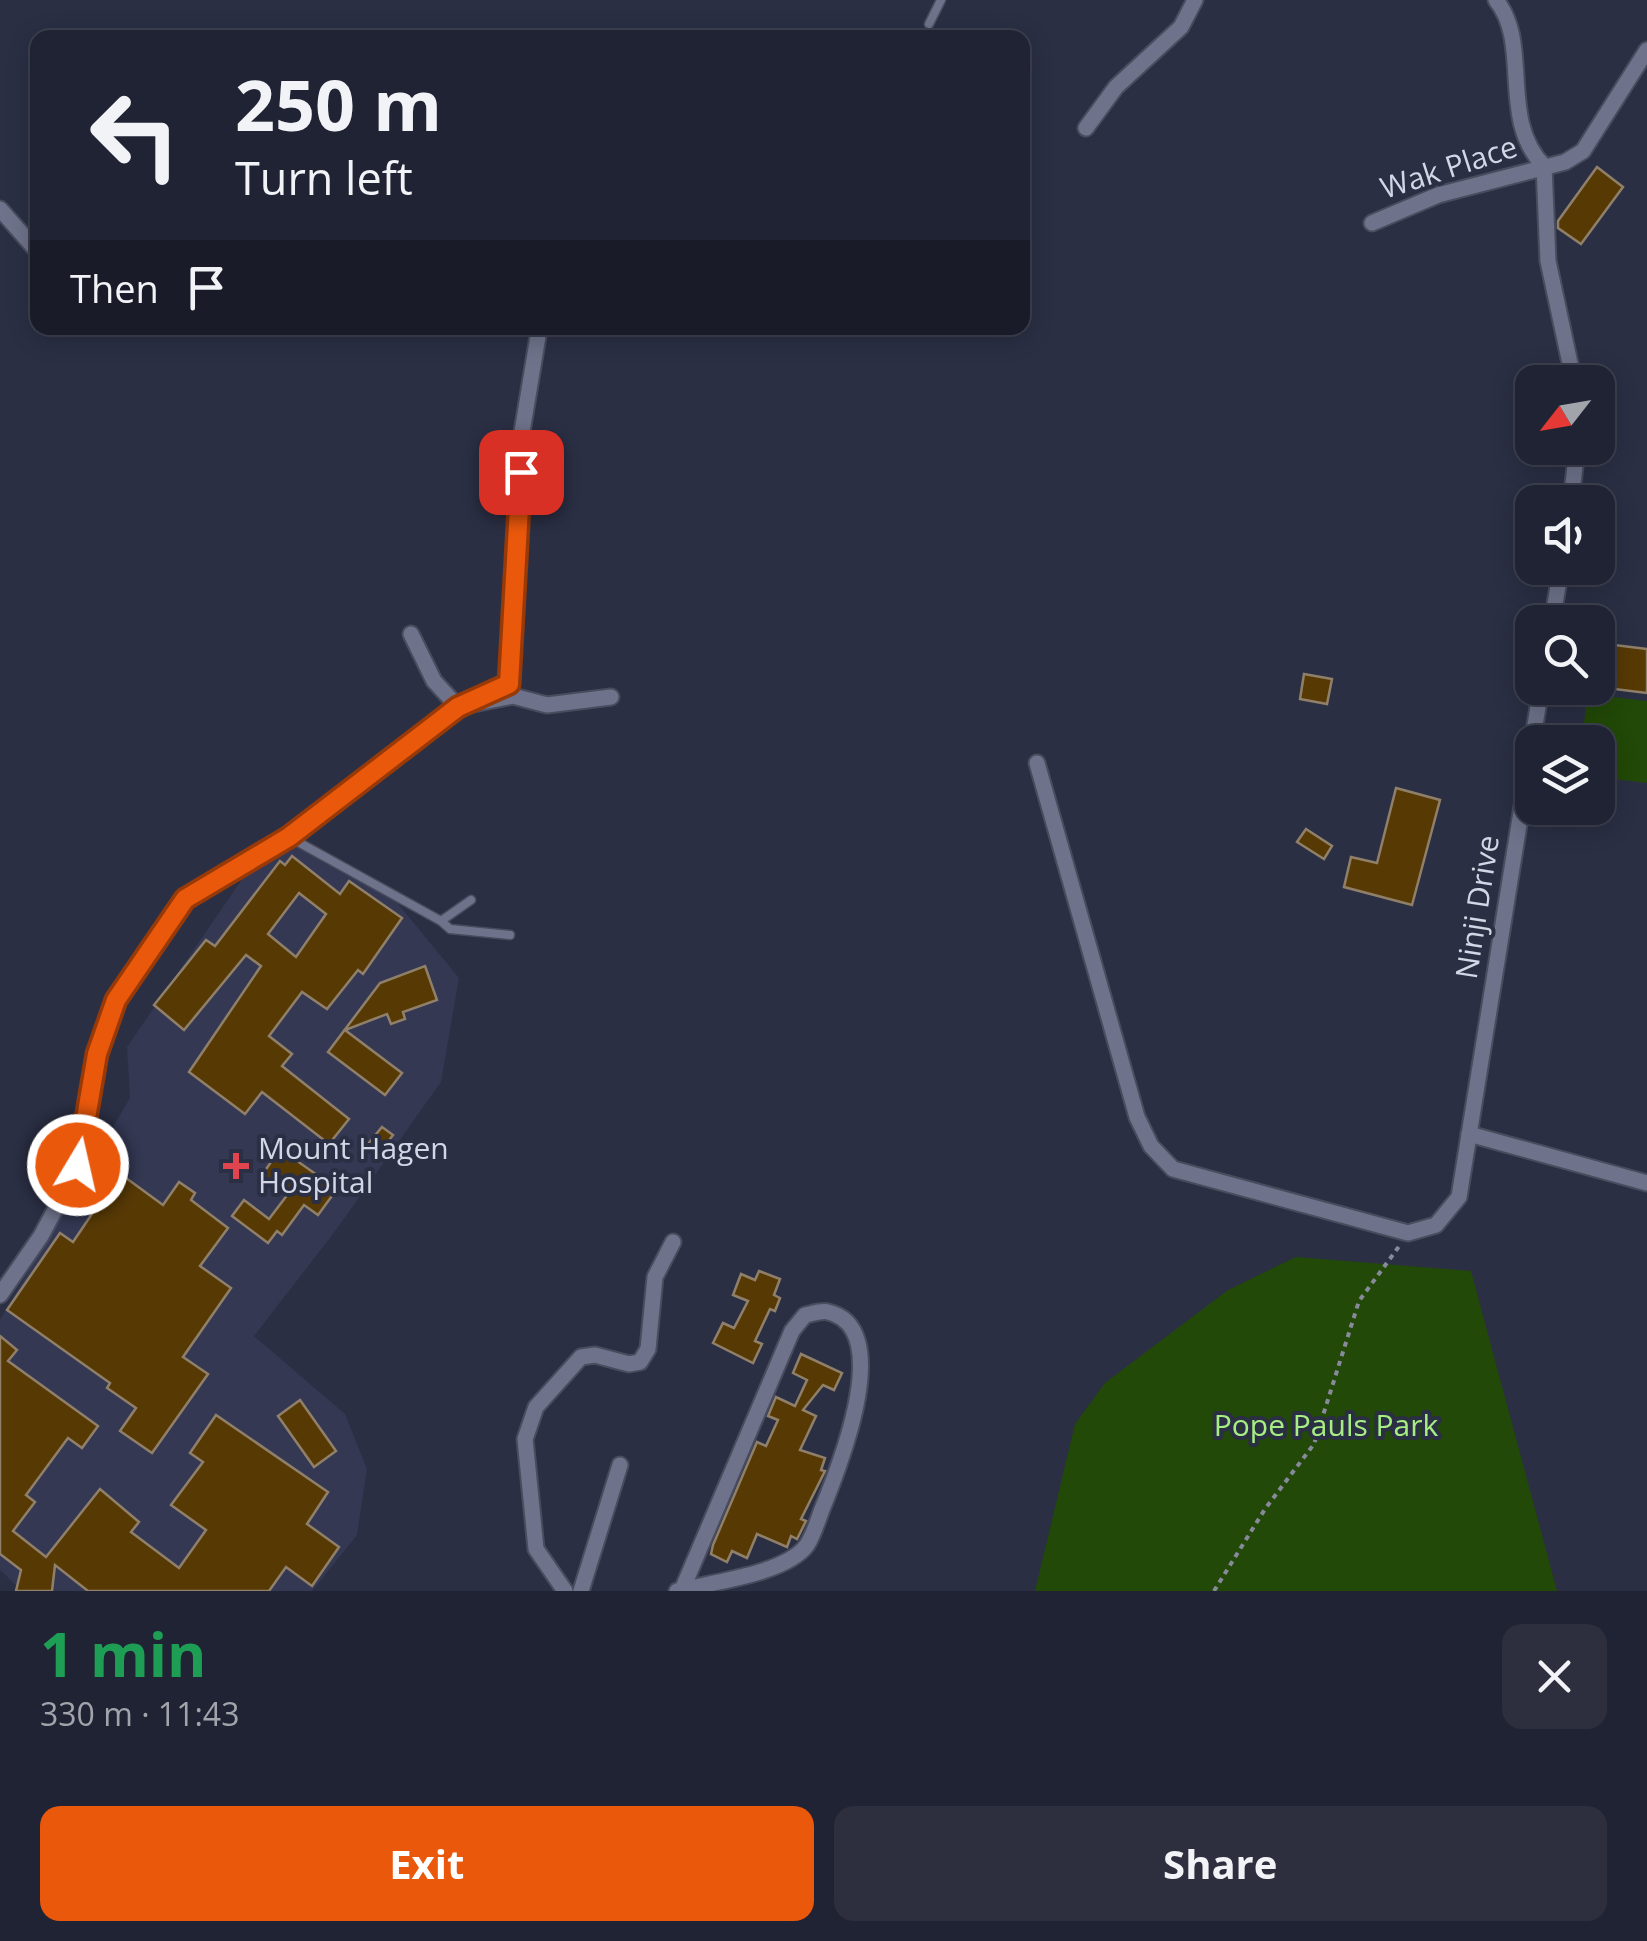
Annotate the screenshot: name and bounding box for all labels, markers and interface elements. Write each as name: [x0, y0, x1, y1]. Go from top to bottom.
text: 250 m: [235, 56, 442, 152]
icon: left: [70, 70, 200, 200]
street label: Wak Place: [1375, 125, 1522, 208]
text: Turn left: [235, 147, 413, 208]
icon: arrive: [179, 260, 234, 315]
text: Then: [70, 262, 159, 314]
north arrow: [1515, 365, 1615, 465]
map controls: [1515, 365, 1615, 825]
pin: [479, 430, 564, 515]
icon: arrive: [494, 445, 549, 500]
button: sound: [1515, 485, 1615, 585]
button: search: [1515, 605, 1615, 705]
button: layers: [1515, 725, 1615, 825]
street label: Ninji Drive: [1445, 832, 1508, 982]
position arrow: [26, 1113, 130, 1217]
place label: Mount Hagen Hospital: [258, 1127, 449, 1202]
marker: Mount Hagen Hospital: [223, 1153, 249, 1179]
park label: Pope Pauls Park: [1214, 1404, 1439, 1445]
text: 1 min: [40, 1613, 207, 1695]
button: close: [1502, 1624, 1607, 1729]
text: 330 m · 11:43: [40, 1692, 239, 1735]
button: Exit: [40, 1806, 814, 1921]
button: Share: [834, 1806, 1607, 1921]

